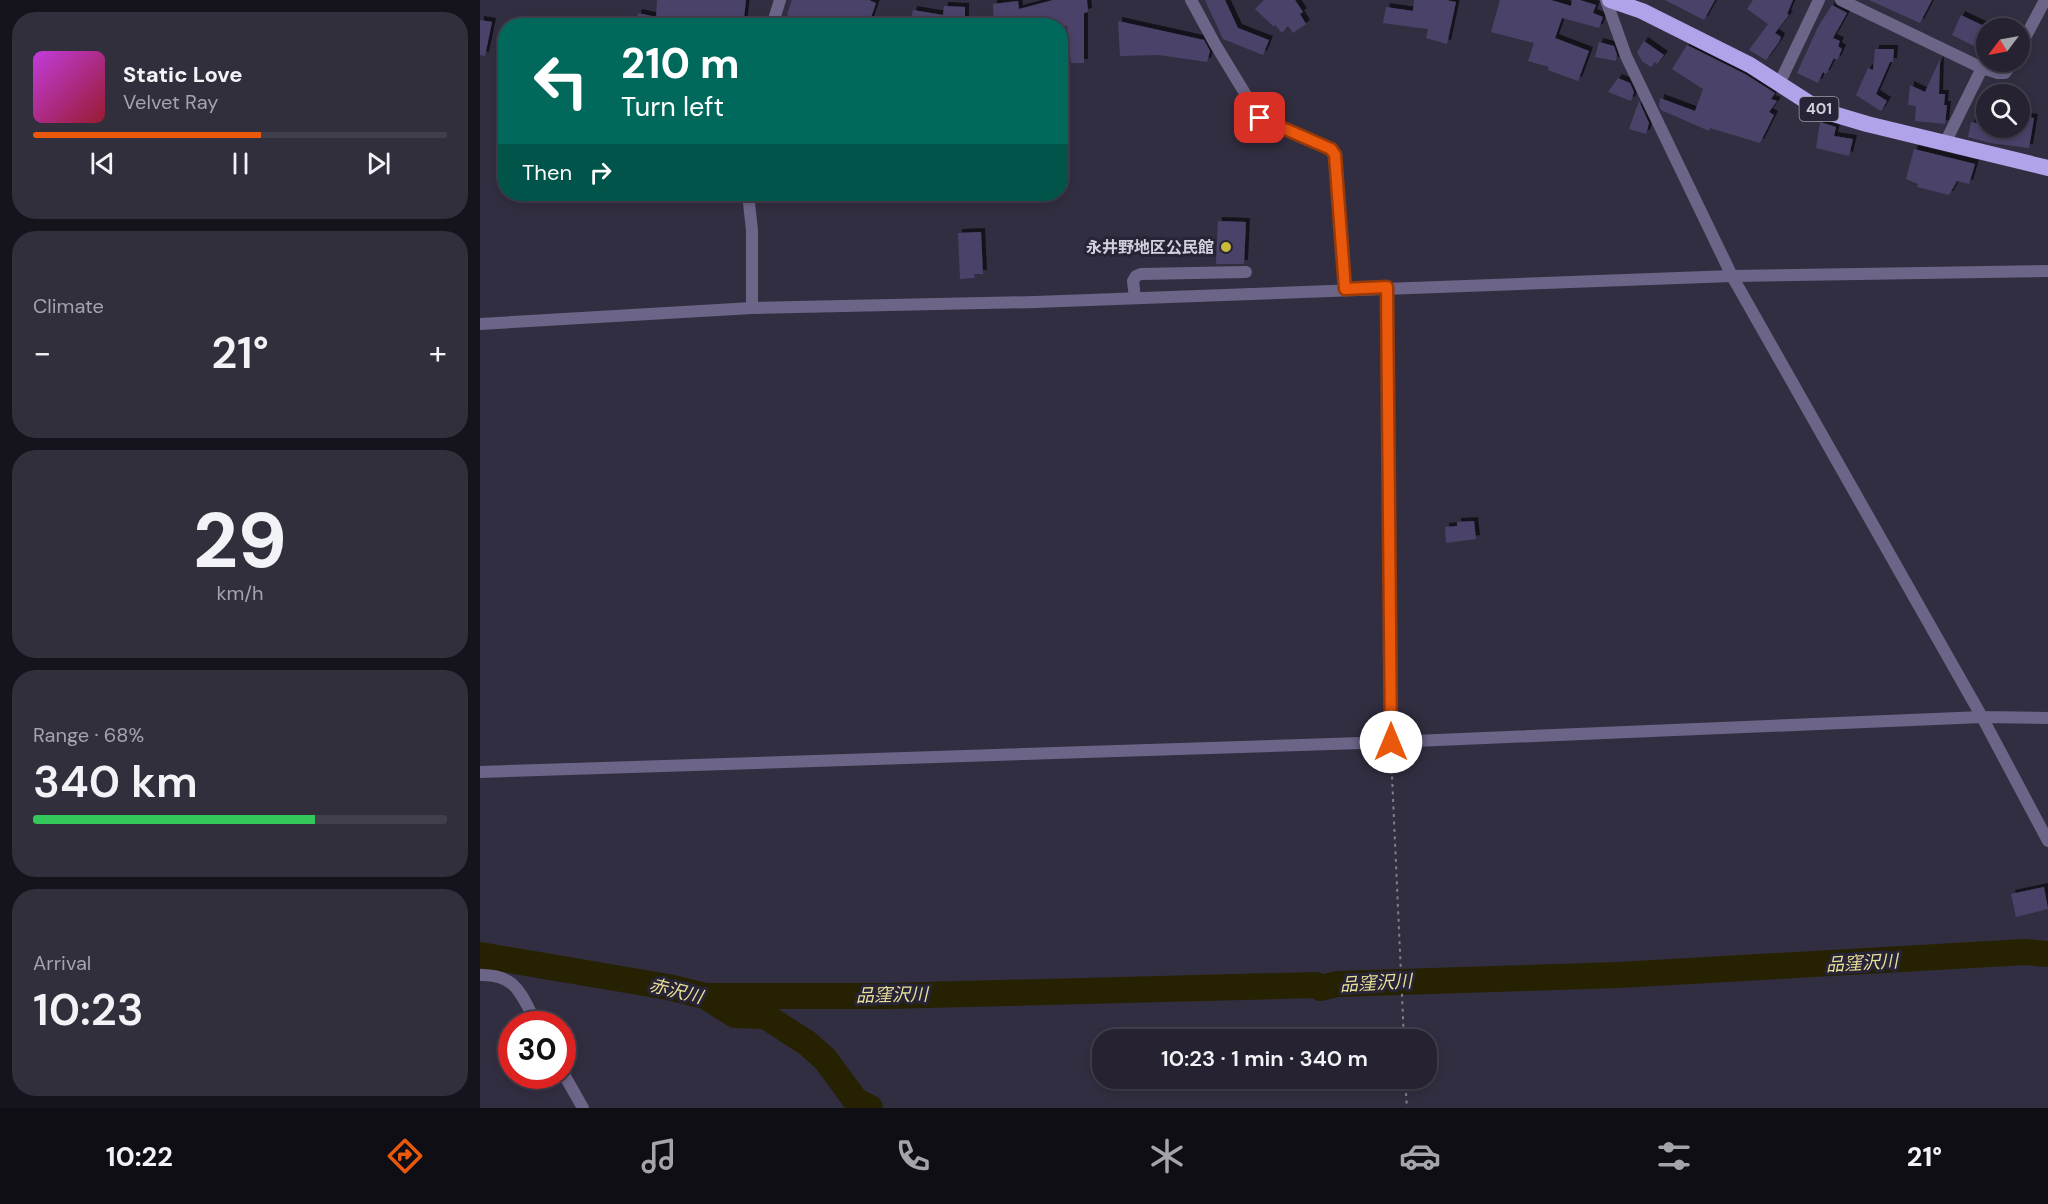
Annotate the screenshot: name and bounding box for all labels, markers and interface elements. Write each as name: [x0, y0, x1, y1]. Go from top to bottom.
north arrow: [1976, 18, 2030, 72]
map controls: [1976, 18, 2030, 138]
text: 210 m: [621, 36, 739, 91]
icon: left: [522, 42, 600, 120]
text: Static Love: [123, 60, 243, 89]
button: search: [1976, 84, 2030, 138]
text: Velvet Ray: [123, 89, 218, 115]
text: Turn left: [621, 89, 724, 124]
pin: [1234, 92, 1285, 143]
road number: 401: [1800, 97, 1838, 121]
icon: arrive: [1243, 101, 1276, 134]
icon: previous: [86, 147, 119, 180]
icon: pause: [224, 147, 257, 180]
icon: next: [362, 147, 395, 180]
icon: right: [584, 156, 617, 189]
text: Then: [522, 158, 572, 187]
place label: 永井野地区公民館: [1086, 237, 1214, 258]
marker: 永井野地区公民館: [1219, 240, 1233, 254]
text: Climate: [33, 293, 104, 319]
text: 21°: [211, 323, 269, 382]
text: −: [33, 331, 51, 374]
text: +: [429, 331, 447, 374]
text: 29: [193, 490, 287, 591]
text: km/h: [216, 580, 264, 606]
position arrow: [1359, 710, 1423, 774]
text: Range · 68%: [33, 722, 144, 748]
text: 340 km: [33, 752, 198, 811]
water label: 品窪沢川: [1825, 949, 1901, 977]
text: Arrival: [33, 950, 91, 976]
water label: 品窪沢川: [1339, 969, 1415, 997]
water label: 赤沢川: [647, 973, 707, 1010]
text: 10:23: [33, 980, 144, 1039]
water label: 品窪沢川: [856, 982, 930, 1008]
speed limit sign: 30: [498, 1011, 576, 1089]
text: 10:23 · 1 min · 340 m: [1161, 1044, 1368, 1073]
icon: directions: [384, 1135, 426, 1177]
icon: music: [638, 1135, 680, 1177]
icon: phone: [892, 1135, 934, 1177]
icon: climate: [1146, 1135, 1188, 1177]
icon: car: [1399, 1135, 1441, 1177]
icon: filters: [1653, 1135, 1695, 1177]
text: 10:22: [106, 1139, 173, 1174]
text: 21°: [1907, 1139, 1942, 1174]

